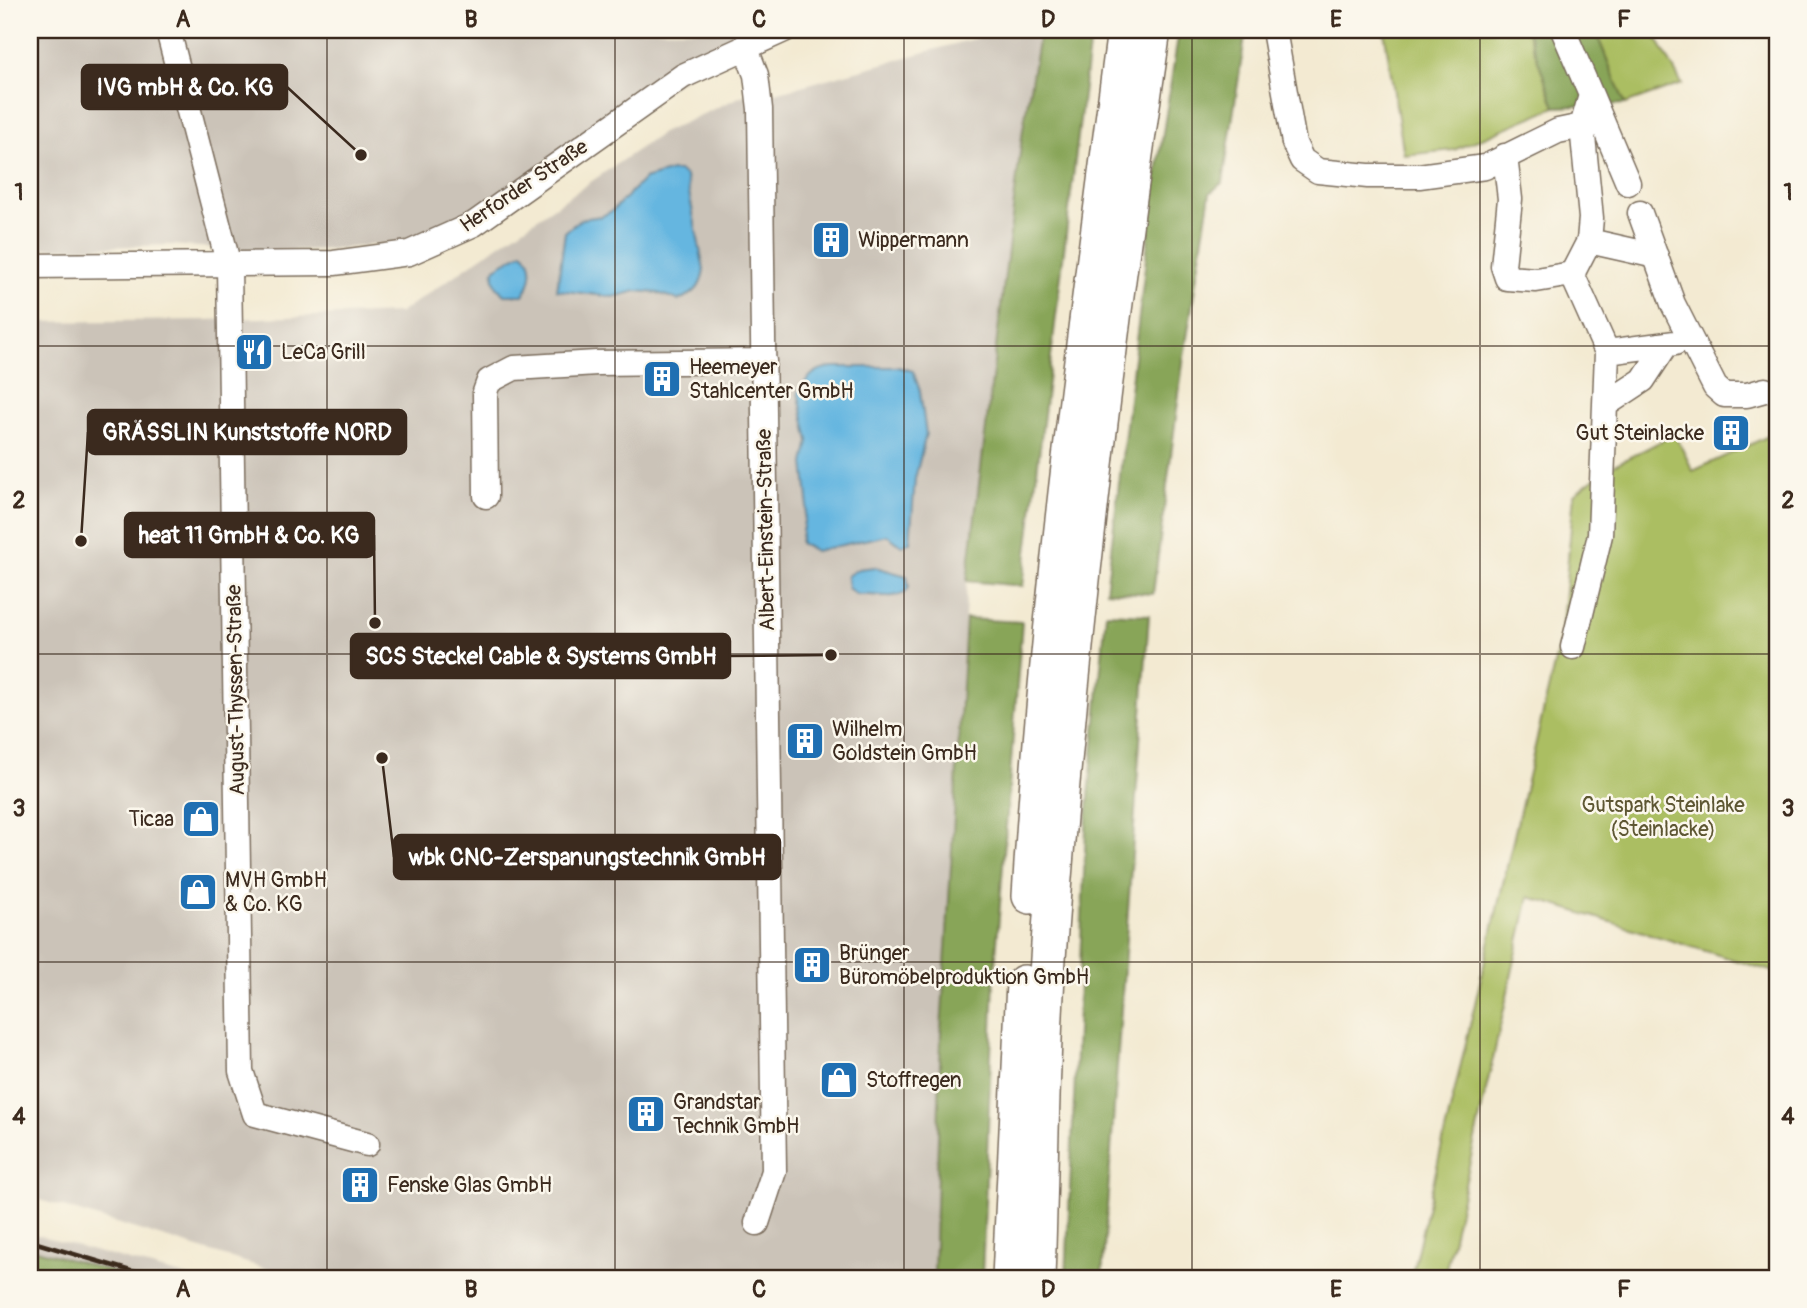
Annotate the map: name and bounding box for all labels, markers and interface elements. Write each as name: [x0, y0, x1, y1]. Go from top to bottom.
text: A: [176, 5, 191, 34]
text: B: [464, 5, 478, 34]
text: C: [752, 5, 766, 34]
text: D: [1041, 5, 1055, 34]
text: E: [1330, 5, 1342, 34]
text: F: [1617, 5, 1631, 34]
callout: IVG mbH & Co. KG: [82, 65, 287, 109]
text: IVG mbH & Co. KG: [97, 73, 273, 102]
street label: Herforder Straße: [455, 133, 594, 239]
text: 1: [15, 178, 24, 207]
text: 1: [1784, 178, 1793, 207]
building icon: Wippermann: [810, 219, 852, 261]
place label: Wippermann: [858, 227, 969, 254]
restaurant icon: LeCa Grill: [233, 331, 275, 373]
place label: LeCa Grill: [281, 339, 366, 366]
place label: Heemeyer Stahlcenter GmbH: [689, 354, 854, 405]
building icon: Heemeyer Stahlcenter GmbH: [641, 358, 683, 400]
callout: GRÄSSLIN Kunststoffe NORD: [88, 410, 406, 454]
building icon: Gut Steinlacke: [1710, 412, 1752, 454]
text: GRÄSSLIN Kunststoffe NORD: [102, 418, 392, 447]
place label: Gut Steinlacke: [1575, 420, 1705, 447]
street label: Albert-Einstein-Straße: [751, 428, 781, 631]
text: 2: [13, 486, 26, 515]
text: 2: [1782, 486, 1795, 515]
callout: heat 11 GmbH & Co. KG: [125, 513, 374, 557]
text: heat 11 GmbH & Co. KG: [139, 521, 359, 550]
street label: August-Thyssen-Straße: [221, 584, 251, 796]
callout: SCS Steckel Cable & Systems GmbH: [351, 634, 730, 678]
text: SCS Steckel Cable & Systems GmbH: [365, 642, 717, 671]
place label: Wilhelm Goldstein GmbH: [832, 716, 977, 767]
building icon: Wilhelm Goldstein GmbH: [784, 720, 826, 762]
park label: Gutspark Steinlake (Steinlacke): [1581, 792, 1745, 843]
text: 3: [13, 794, 25, 823]
text: 3: [1782, 794, 1794, 823]
shop icon: Ticaa: [180, 798, 222, 840]
place label: Ticaa: [128, 806, 174, 833]
callout: wbk CNC-Zerspanungstechnik GmbH: [394, 835, 780, 879]
text: wbk CNC-Zerspanungstechnik GmbH: [408, 843, 766, 872]
place label: MVH GmbH & Co. KG: [225, 867, 327, 918]
shop icon: MVH GmbH & Co. KG: [177, 871, 219, 913]
place label: Brünger Büromöbelproduktion GmbH: [839, 940, 1089, 991]
building icon: Brünger Büromöbelproduktion GmbH: [791, 944, 833, 986]
shop icon: Stoffregen: [818, 1059, 860, 1101]
place label: Stoffregen: [866, 1067, 962, 1094]
place label: Grandstar Technik GmbH: [673, 1089, 799, 1140]
building icon: Grandstar Technik GmbH: [625, 1093, 667, 1135]
text: 4: [12, 1102, 26, 1131]
text: 4: [1781, 1102, 1795, 1131]
building icon: Fenske Glas GmbH: [339, 1164, 381, 1206]
place label: Fenske Glas GmbH: [387, 1172, 552, 1199]
text: A: [176, 1275, 191, 1304]
text: B: [464, 1275, 478, 1304]
text: C: [752, 1275, 766, 1304]
text: D: [1041, 1275, 1055, 1304]
text: E: [1330, 1275, 1342, 1304]
text: F: [1617, 1275, 1631, 1304]

